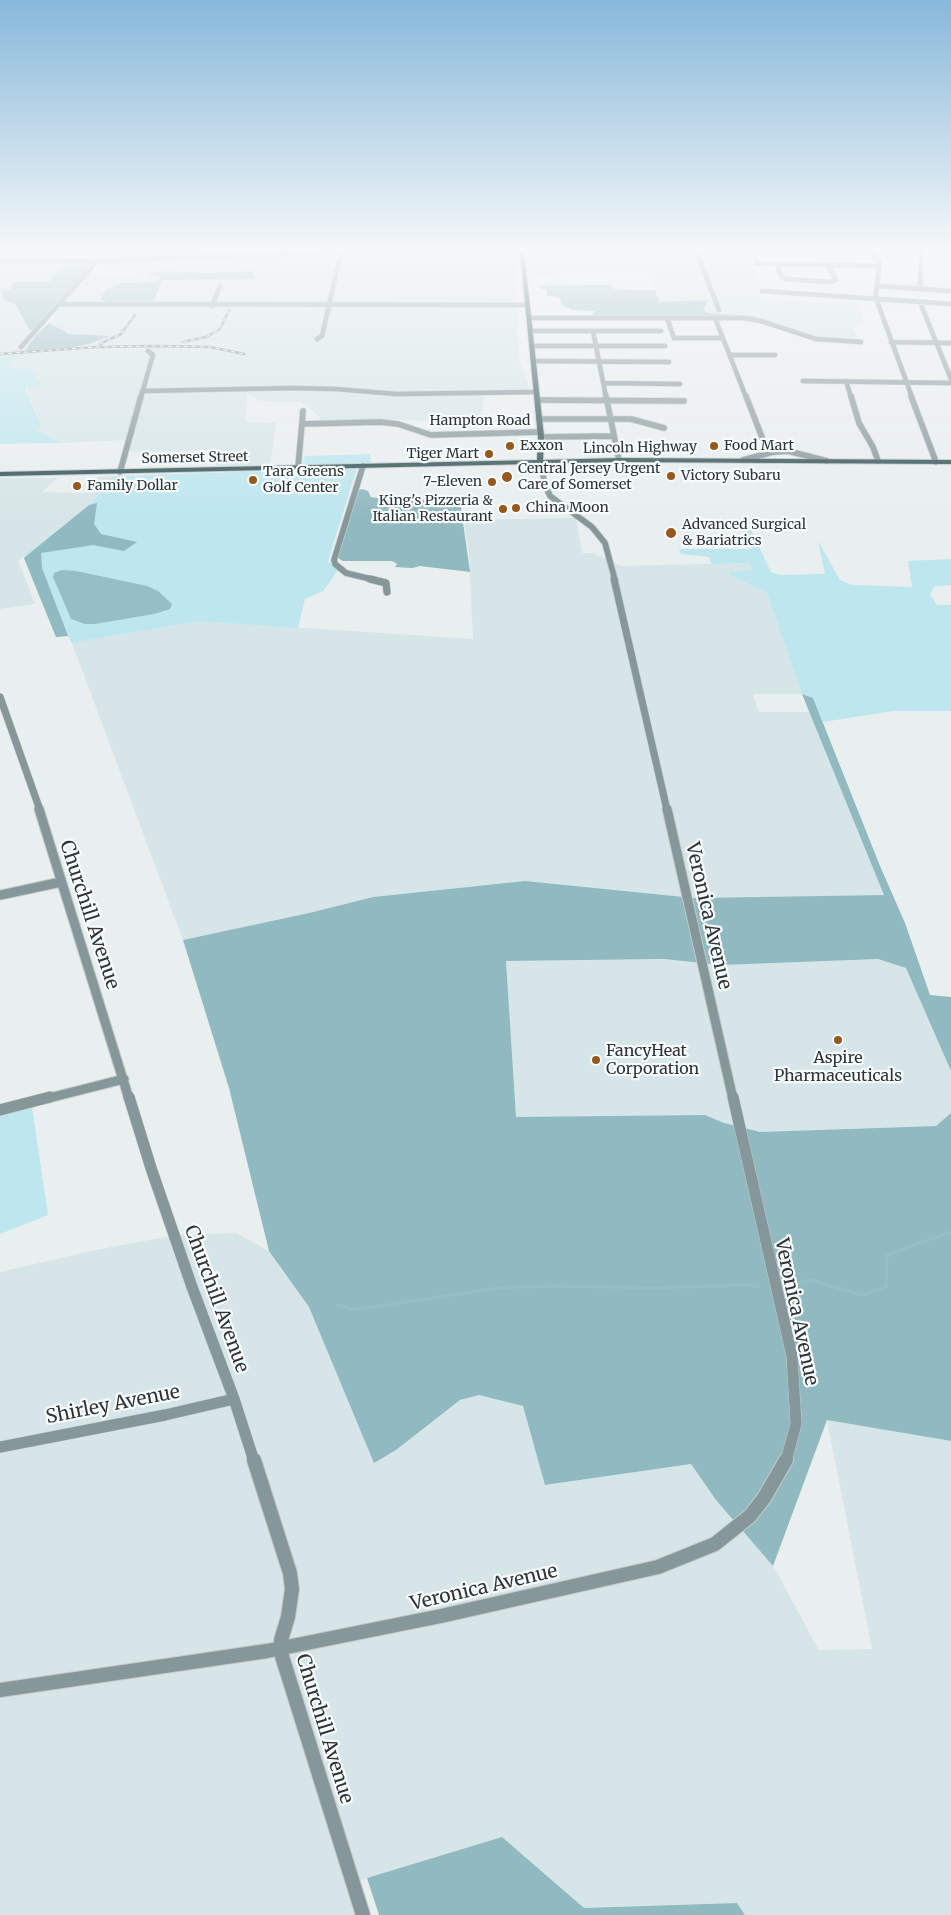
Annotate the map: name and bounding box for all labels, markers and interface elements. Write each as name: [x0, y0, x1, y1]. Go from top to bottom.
street label: Hampton Road: [430, 413, 530, 429]
place label: Exxon: [520, 438, 563, 454]
place label: Food Mart: [724, 438, 794, 454]
street label: Lincoln Highway: [583, 439, 697, 457]
marker: Exxon: [504, 440, 516, 452]
marker: Food Mart: [708, 440, 720, 452]
place label: Tiger Mart: [406, 446, 479, 462]
marker: Tiger Mart: [483, 448, 495, 460]
street label: Somerset Street: [141, 449, 249, 467]
place label: Central Jersey Urgent Care of Somerset: [518, 461, 660, 494]
place label: Tara Greens Golf Center: [263, 464, 344, 497]
place label: Victory Subaru: [681, 468, 781, 484]
marker: Central Jersey Urgent Care of Somerset: [500, 470, 514, 484]
marker: Victory Subaru: [665, 470, 677, 482]
marker: Tara Greens Golf Center: [247, 474, 259, 486]
place label: 7-Eleven: [423, 474, 482, 490]
marker: 7-Eleven: [486, 476, 498, 488]
place label: Family Dollar: [87, 478, 178, 494]
marker: Family Dollar: [71, 480, 83, 492]
place label: King's Pizzeria & Italian Restaurant: [372, 493, 493, 526]
place label: China Moon: [526, 500, 609, 516]
marker: China Moon: [510, 502, 522, 514]
marker: King's Pizzeria & Italian Restaurant: [497, 503, 509, 515]
place label: Advanced Surgical & Bariatrics: [682, 517, 806, 550]
marker: Advanced Surgical & Bariatrics: [664, 526, 678, 540]
street label: Churchill Avenue: [54, 838, 124, 992]
street label: Veronica Avenue: [680, 840, 736, 992]
marker: Aspire Pharmaceuticals: [832, 1034, 844, 1046]
place label: FancyHeat Corporation: [606, 1041, 699, 1079]
place label: Aspire Pharmaceuticals: [774, 1048, 902, 1086]
marker: FancyHeat Corporation: [590, 1054, 602, 1066]
street label: Churchill Avenue: [179, 1222, 253, 1376]
street label: Veronica Avenue: [769, 1236, 823, 1388]
street label: Shirley Avenue: [44, 1381, 182, 1429]
street label: Veronica Avenue: [408, 1560, 560, 1616]
street label: Churchill Avenue: [290, 1651, 358, 1807]

